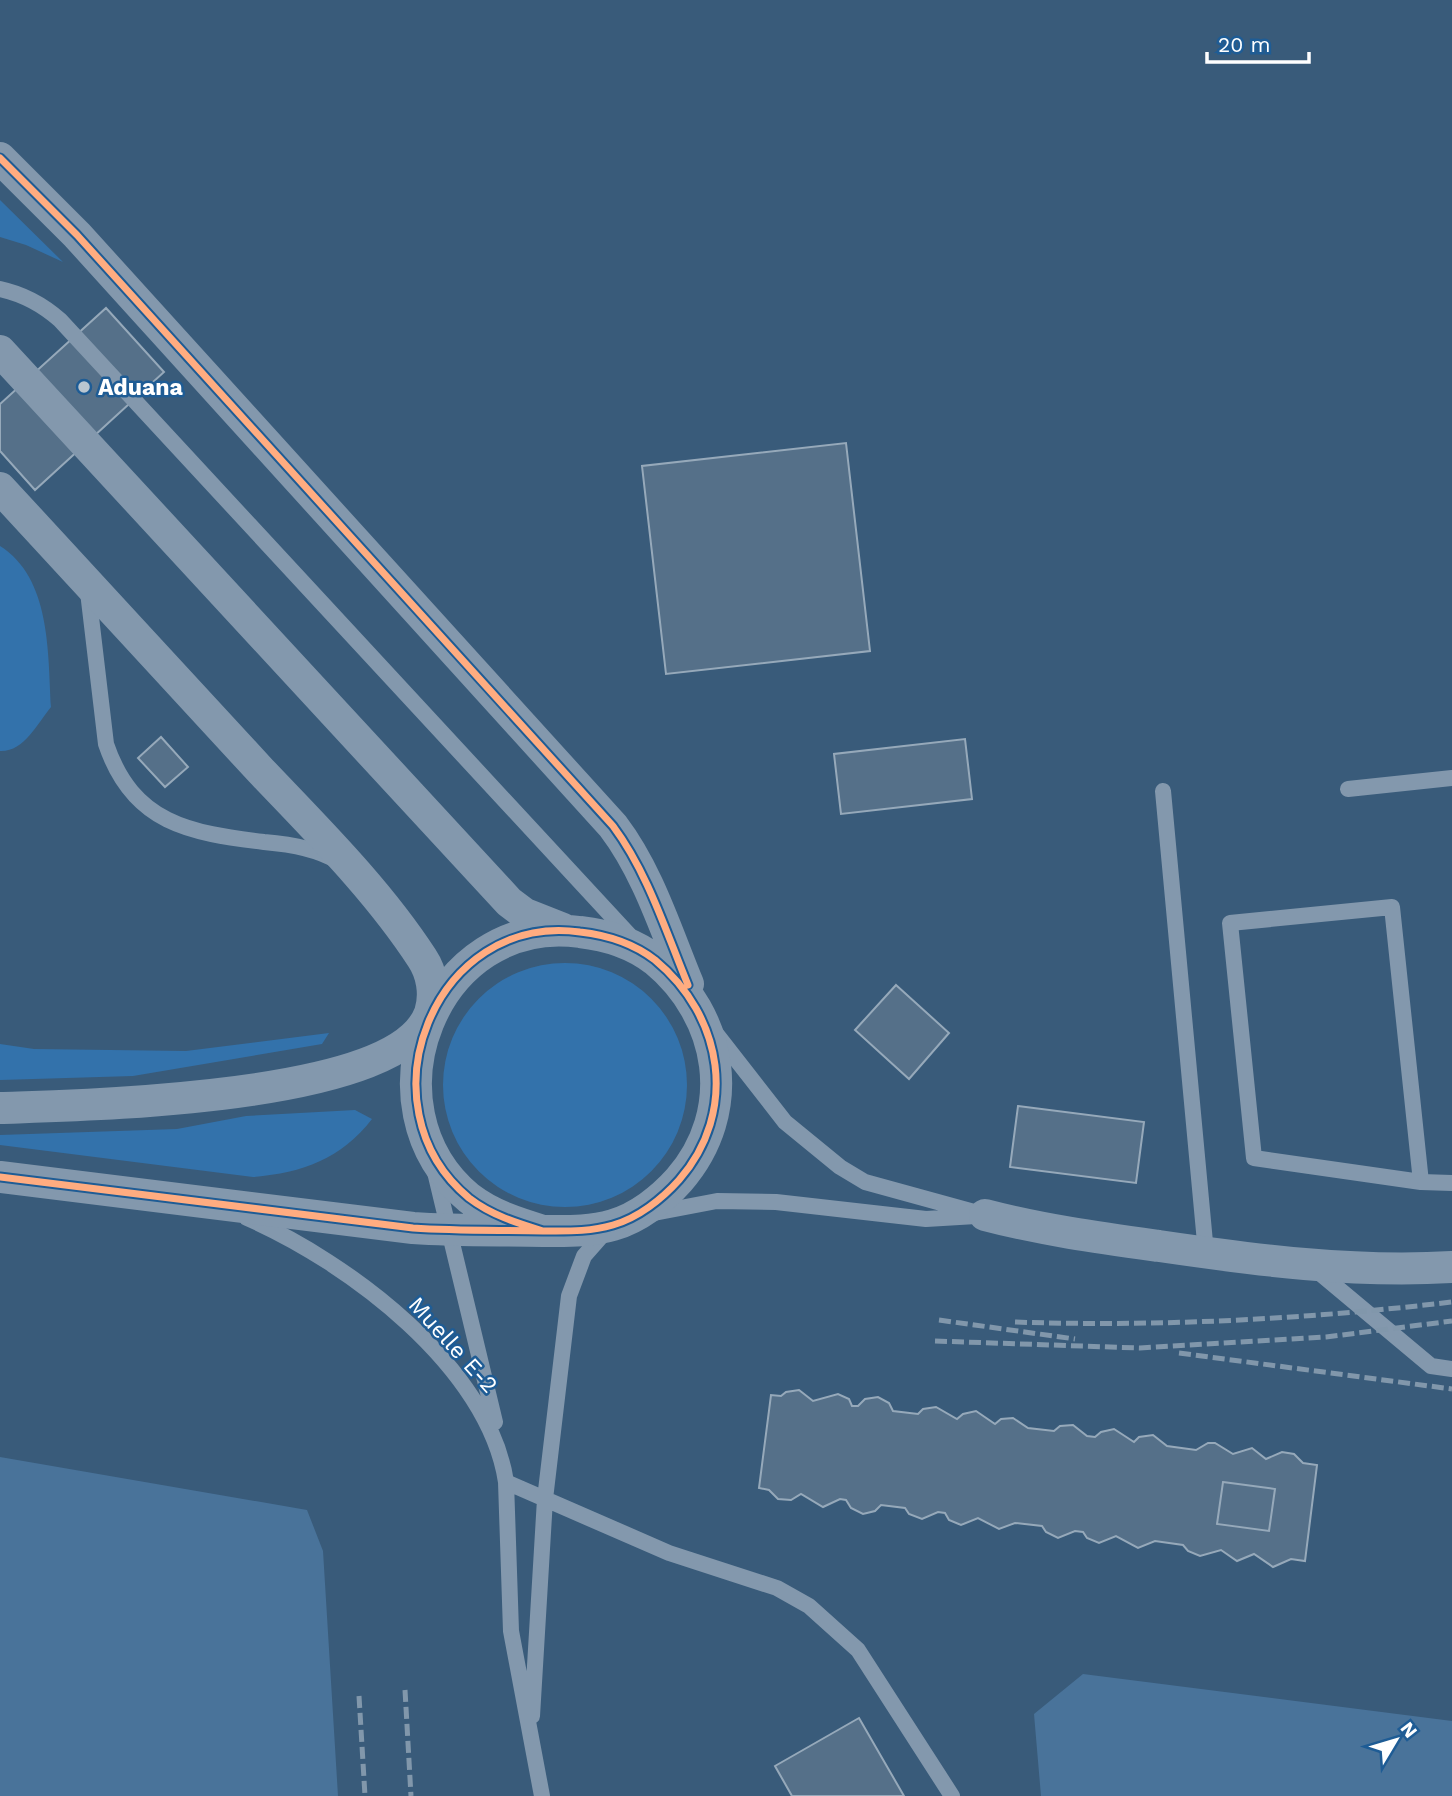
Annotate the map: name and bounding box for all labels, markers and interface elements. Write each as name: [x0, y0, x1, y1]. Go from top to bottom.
scale bar: [1207, 21, 1308, 65]
text: 20 m: [1218, 32, 1270, 57]
place label: Aduana: [98, 374, 183, 401]
marker: Aduana: [76, 379, 92, 395]
street label: Muelle E-2: [403, 1291, 503, 1399]
north arrow: [1361, 1705, 1431, 1775]
text: N: [1396, 1717, 1422, 1742]

